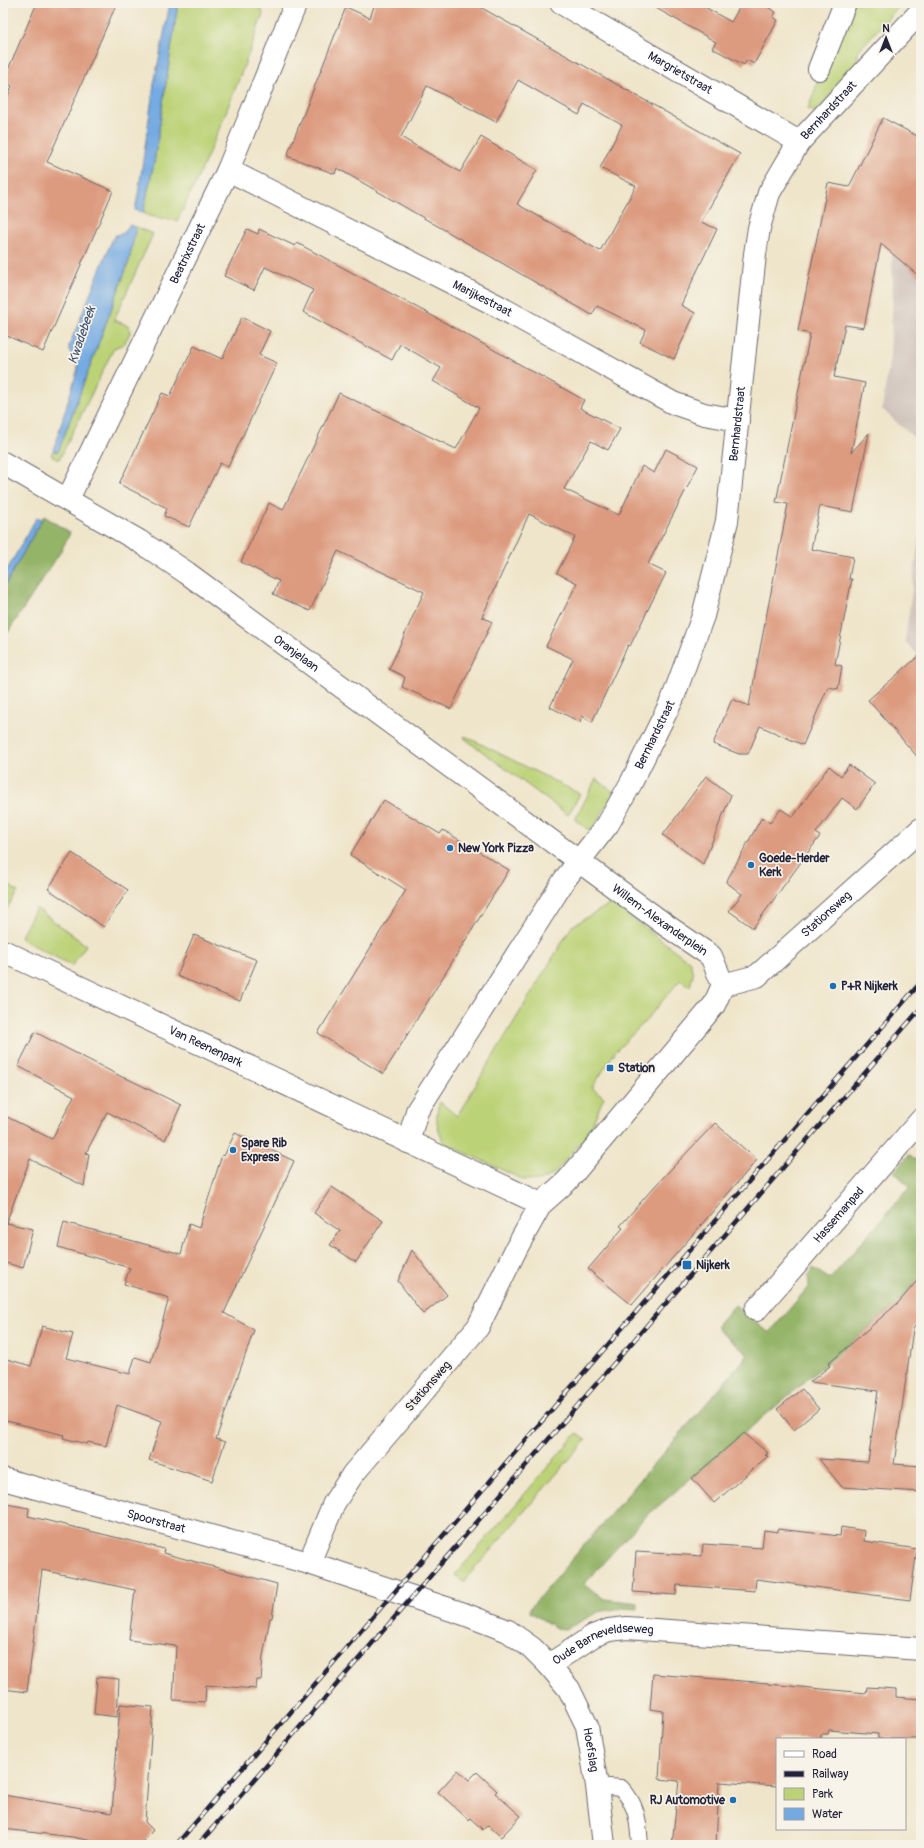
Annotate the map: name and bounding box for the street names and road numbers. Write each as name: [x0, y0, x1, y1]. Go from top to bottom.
street label: Margrietstraat: [645, 48, 715, 98]
street label: Bernhardstraat: [798, 78, 860, 143]
street label: Beatrixstraat: [167, 221, 209, 286]
street label: Marijkestraat: [450, 277, 515, 321]
street label: Bernhardstraat: [726, 386, 749, 462]
street label: Oranjelaan: [270, 632, 322, 676]
street label: Bernhardstraat: [632, 698, 679, 772]
street label: Willem-Alexanderplein: [609, 881, 710, 960]
street label: Stationsweg: [798, 888, 855, 941]
street label: Van Reenenpark: [166, 1023, 245, 1071]
street label: Hassemanpad: [811, 1184, 868, 1246]
street label: Stationsweg: [402, 1358, 454, 1415]
street label: Spoorstraat: [125, 1506, 187, 1537]
street label: Oude Barneveldseweg: [550, 1621, 654, 1669]
street label: Hoefslag: [579, 1727, 602, 1773]

